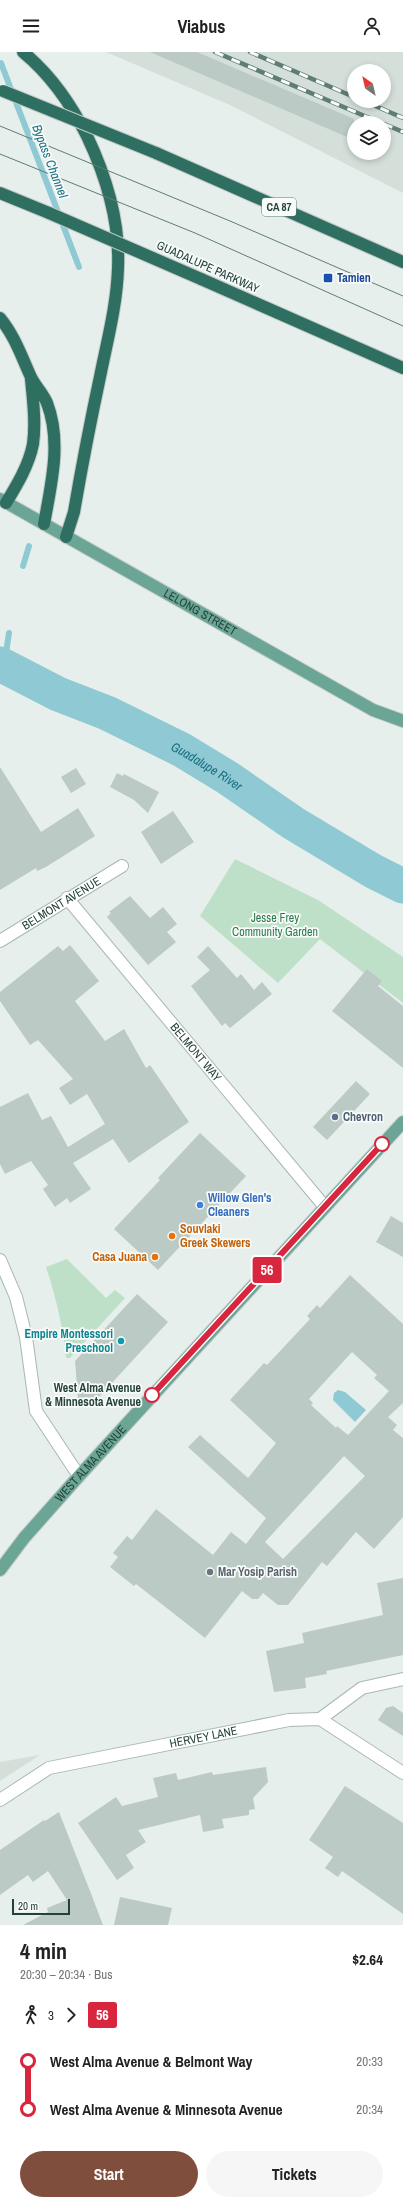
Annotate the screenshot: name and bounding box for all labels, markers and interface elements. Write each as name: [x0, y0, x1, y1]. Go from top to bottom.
text: Viabus: [177, 14, 226, 39]
icon: menu: [20, 15, 42, 37]
icon: person: [361, 15, 383, 37]
north arrow: [347, 64, 391, 108]
map controls: [347, 64, 391, 160]
button: layers: [347, 116, 391, 160]
water label: Bypass Channel: [28, 122, 72, 201]
road number: CA 87: [262, 198, 296, 216]
street label: GUADALUPE PARKWAY: [154, 237, 262, 297]
place label: Tamien: [337, 270, 371, 286]
marker: Tamien: [322, 272, 334, 284]
street label: LELONG STREET: [161, 585, 240, 639]
water label: Guadalupe River: [169, 738, 246, 794]
street label: BELMONT AVENUE: [19, 873, 104, 934]
park label: Jesse Frey Community Garden: [232, 910, 318, 940]
street label: BELMONT WAY: [167, 1020, 225, 1085]
place label: Chevron: [343, 1109, 383, 1125]
marker: Chevron: [330, 1112, 340, 1122]
unlabelled marker: [374, 1136, 390, 1152]
place label: Willow Glen's Cleaners: [208, 1190, 272, 1220]
marker: Willow Glen's Cleaners: [195, 1200, 205, 1210]
place label: Souvlaki Greek Skewers: [180, 1221, 251, 1251]
marker: Souvlaki Greek Skewers: [167, 1231, 177, 1241]
place label: Casa Juana: [92, 1249, 148, 1265]
marker: Casa Juana: [150, 1252, 160, 1262]
line badge: 56: [249, 1257, 285, 1283]
text: 56: [261, 1261, 273, 1279]
place label: Empire Montessori Preschool: [24, 1326, 113, 1356]
marker: Empire Montessori Preschool: [116, 1336, 126, 1346]
place label: West Alma Avenue & Minnesota Avenue: [45, 1380, 142, 1410]
marker: West Alma Avenue & Minnesota Avenue: [144, 1387, 160, 1403]
street label: WEST ALMA AVENUE: [52, 1422, 130, 1505]
place label: Mar Yosip Parish: [218, 1564, 297, 1580]
marker: Mar Yosip Parish: [205, 1567, 215, 1577]
street label: HERVEY LANE: [168, 1723, 239, 1752]
scale bar: [12, 1897, 70, 1916]
text: 20 m: [18, 1899, 38, 1913]
text: 4 min: [20, 1936, 67, 1966]
text: $2.64: [352, 1949, 383, 1970]
text: 20:30 – 20:34 · Bus: [20, 1966, 112, 1983]
icon: walk: [20, 2004, 42, 2026]
icon: forward: [60, 2004, 82, 2026]
text: 56: [96, 2006, 109, 2024]
text: 3: [48, 2007, 54, 2024]
text: West Alma Avenue & Belmont Way: [50, 2051, 252, 2072]
text: 20:33: [356, 2053, 383, 2070]
text: West Alma Avenue & Minnesota Avenue: [50, 2099, 283, 2120]
text: 20:34: [356, 2101, 383, 2118]
button: Start: [20, 2151, 198, 2197]
button: Tickets: [206, 2151, 383, 2197]

